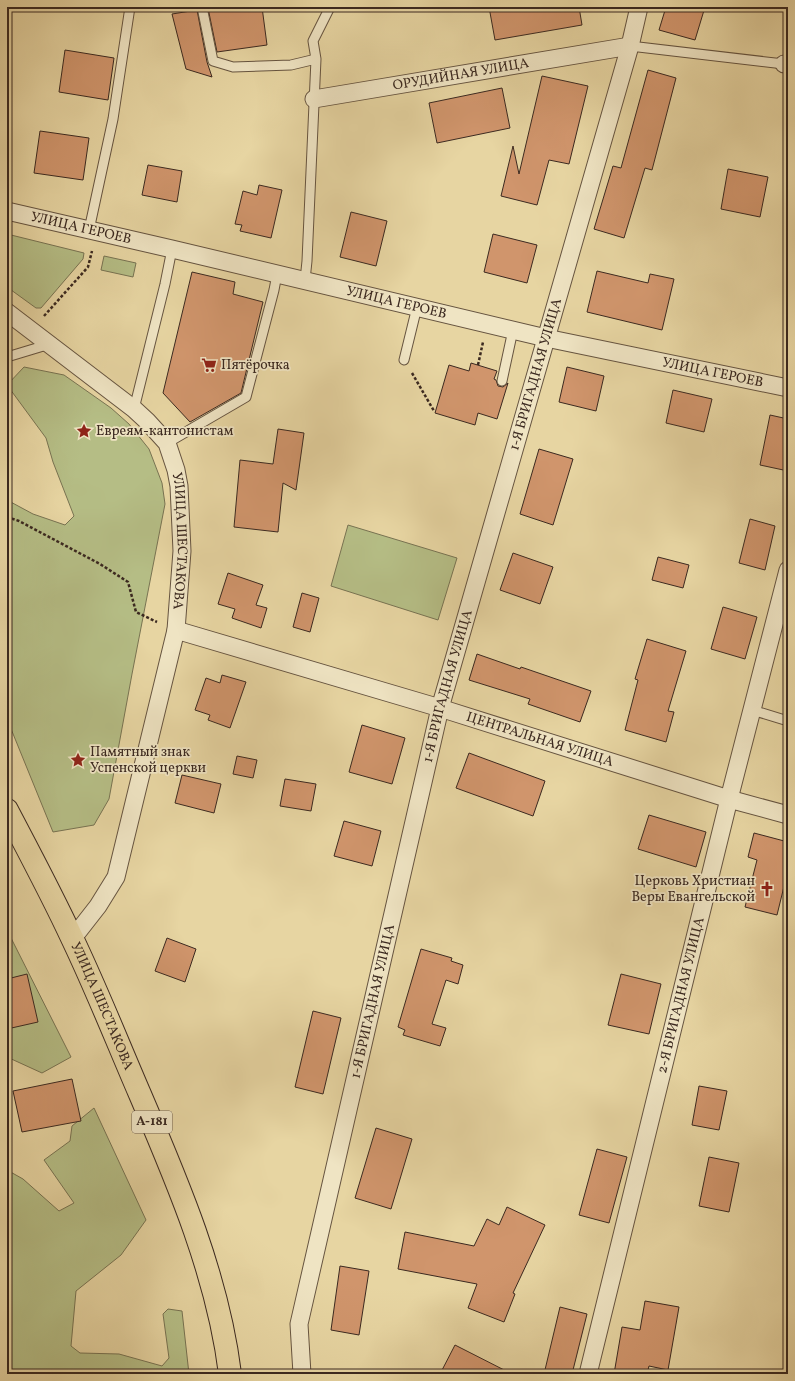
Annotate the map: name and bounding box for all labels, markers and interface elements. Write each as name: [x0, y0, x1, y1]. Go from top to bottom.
street label: ОРУДИЙНАЯ УЛИЦА: [391, 54, 531, 95]
street label: УЛИЦА ГЕРОЕВ: [29, 207, 133, 249]
street label: УЛИЦА ГЕРОЕВ: [344, 281, 449, 324]
street label: 1-Я БРИГАДНАЯ УЛИЦА: [505, 296, 567, 453]
street label: УЛИЦА ГЕРОЕВ: [660, 353, 765, 392]
supermarket icon: Пятёрочка: [200, 356, 218, 374]
place label: Пятёрочка: [221, 356, 290, 375]
place icon: Евреям-кантонистам: [75, 422, 93, 440]
place label: Евреям-кантонистам: [96, 422, 234, 441]
street label: УЛИЦА ШЕСТАКОВА: [167, 471, 192, 610]
street label: 1-Я БРИГАДНАЯ УЛИЦА: [418, 607, 477, 765]
street label: ЦЕНТРАЛЬНАЯ УЛИЦА: [464, 707, 616, 772]
place label: Памятный знак Успенской церкви: [90, 743, 207, 778]
place icon: Памятный знак Успенской церкви: [69, 751, 87, 769]
place label: Церковь Христиан Веры Евангельской: [631, 872, 755, 907]
church icon: Церковь Христиан Веры Евангельской: [758, 880, 776, 898]
street label: 2-Я БРИГАДНАЯ УЛИЦА: [653, 915, 709, 1075]
street label: 1-Я БРИГАДНАЯ УЛИЦА: [346, 922, 400, 1080]
street label: УЛИЦА ШЕСТАКОВА: [66, 939, 138, 1073]
road number: А-181: [132, 1111, 172, 1133]

